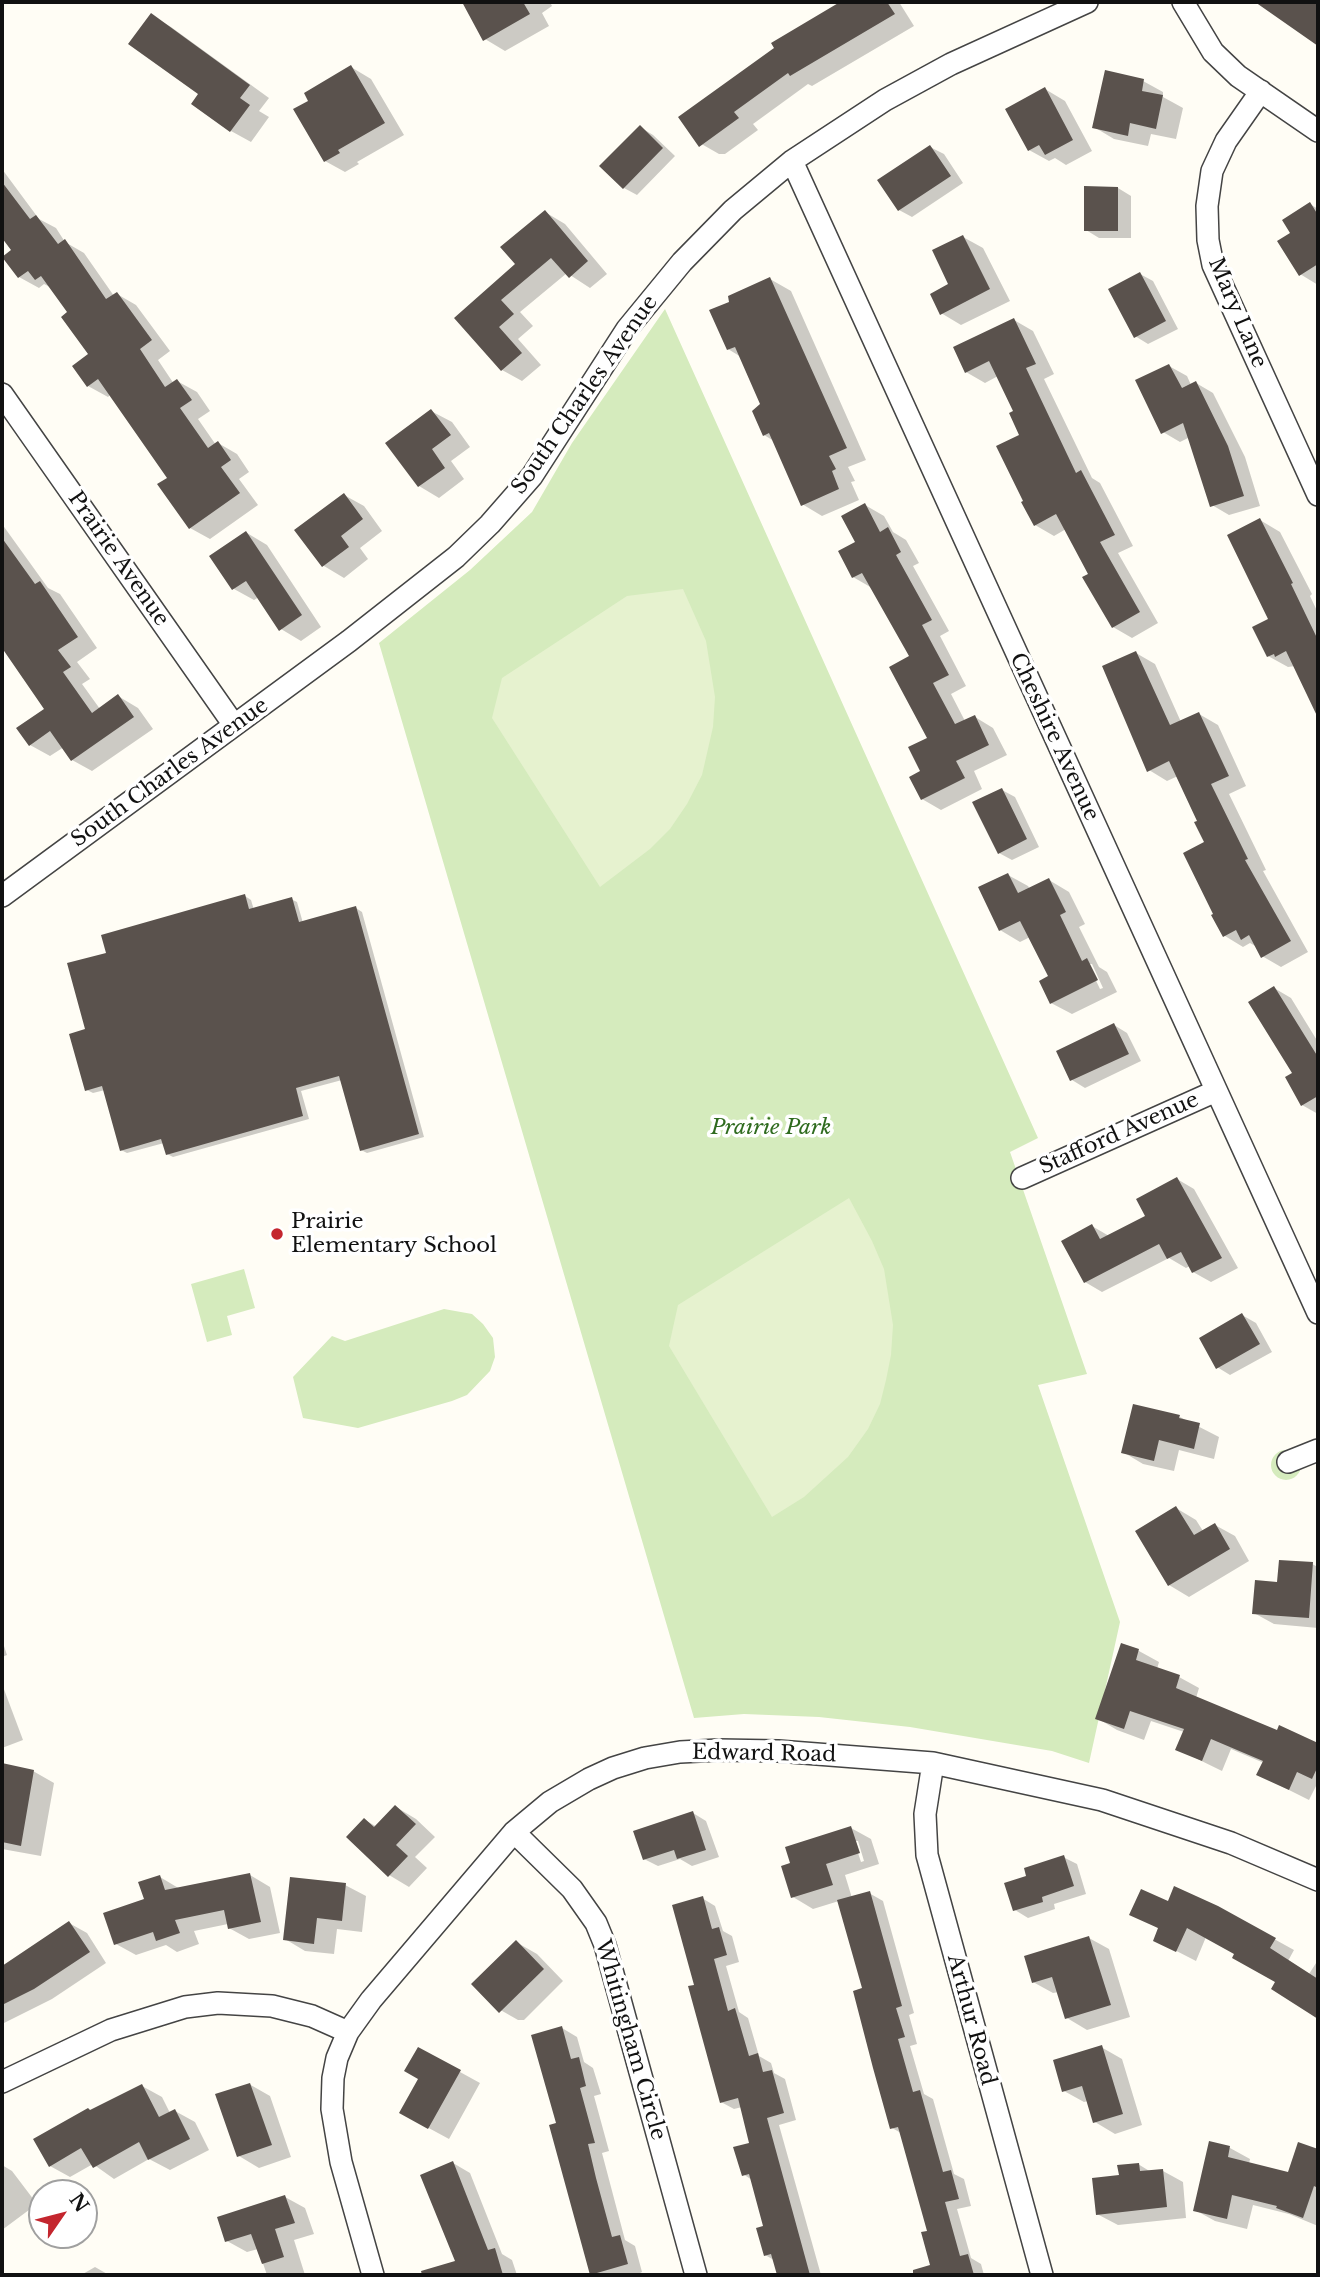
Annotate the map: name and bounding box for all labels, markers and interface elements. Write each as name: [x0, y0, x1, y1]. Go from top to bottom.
street label: Mary Lane: [1202, 254, 1272, 372]
street label: South Charles Avenue: [507, 291, 663, 499]
street label: Prairie Avenue: [62, 487, 174, 631]
street label: Cheshire Avenue: [1004, 649, 1104, 825]
street label: South Charles Avenue: [67, 693, 273, 853]
street label: Stafford Avenue: [1035, 1088, 1203, 1180]
park label: Prairie Park: [711, 1115, 831, 1141]
place label: Prairie Elementary School: [291, 1209, 497, 1259]
marker: Prairie Elementary School: [269, 1226, 285, 1242]
street label: Edward Road: [692, 1740, 836, 1768]
street label: Whitingham Circle: [589, 1937, 671, 2143]
street label: Arthur Road: [941, 1952, 1001, 2088]
north arrow: [28, 2179, 98, 2249]
text: N: [64, 2189, 94, 2217]

